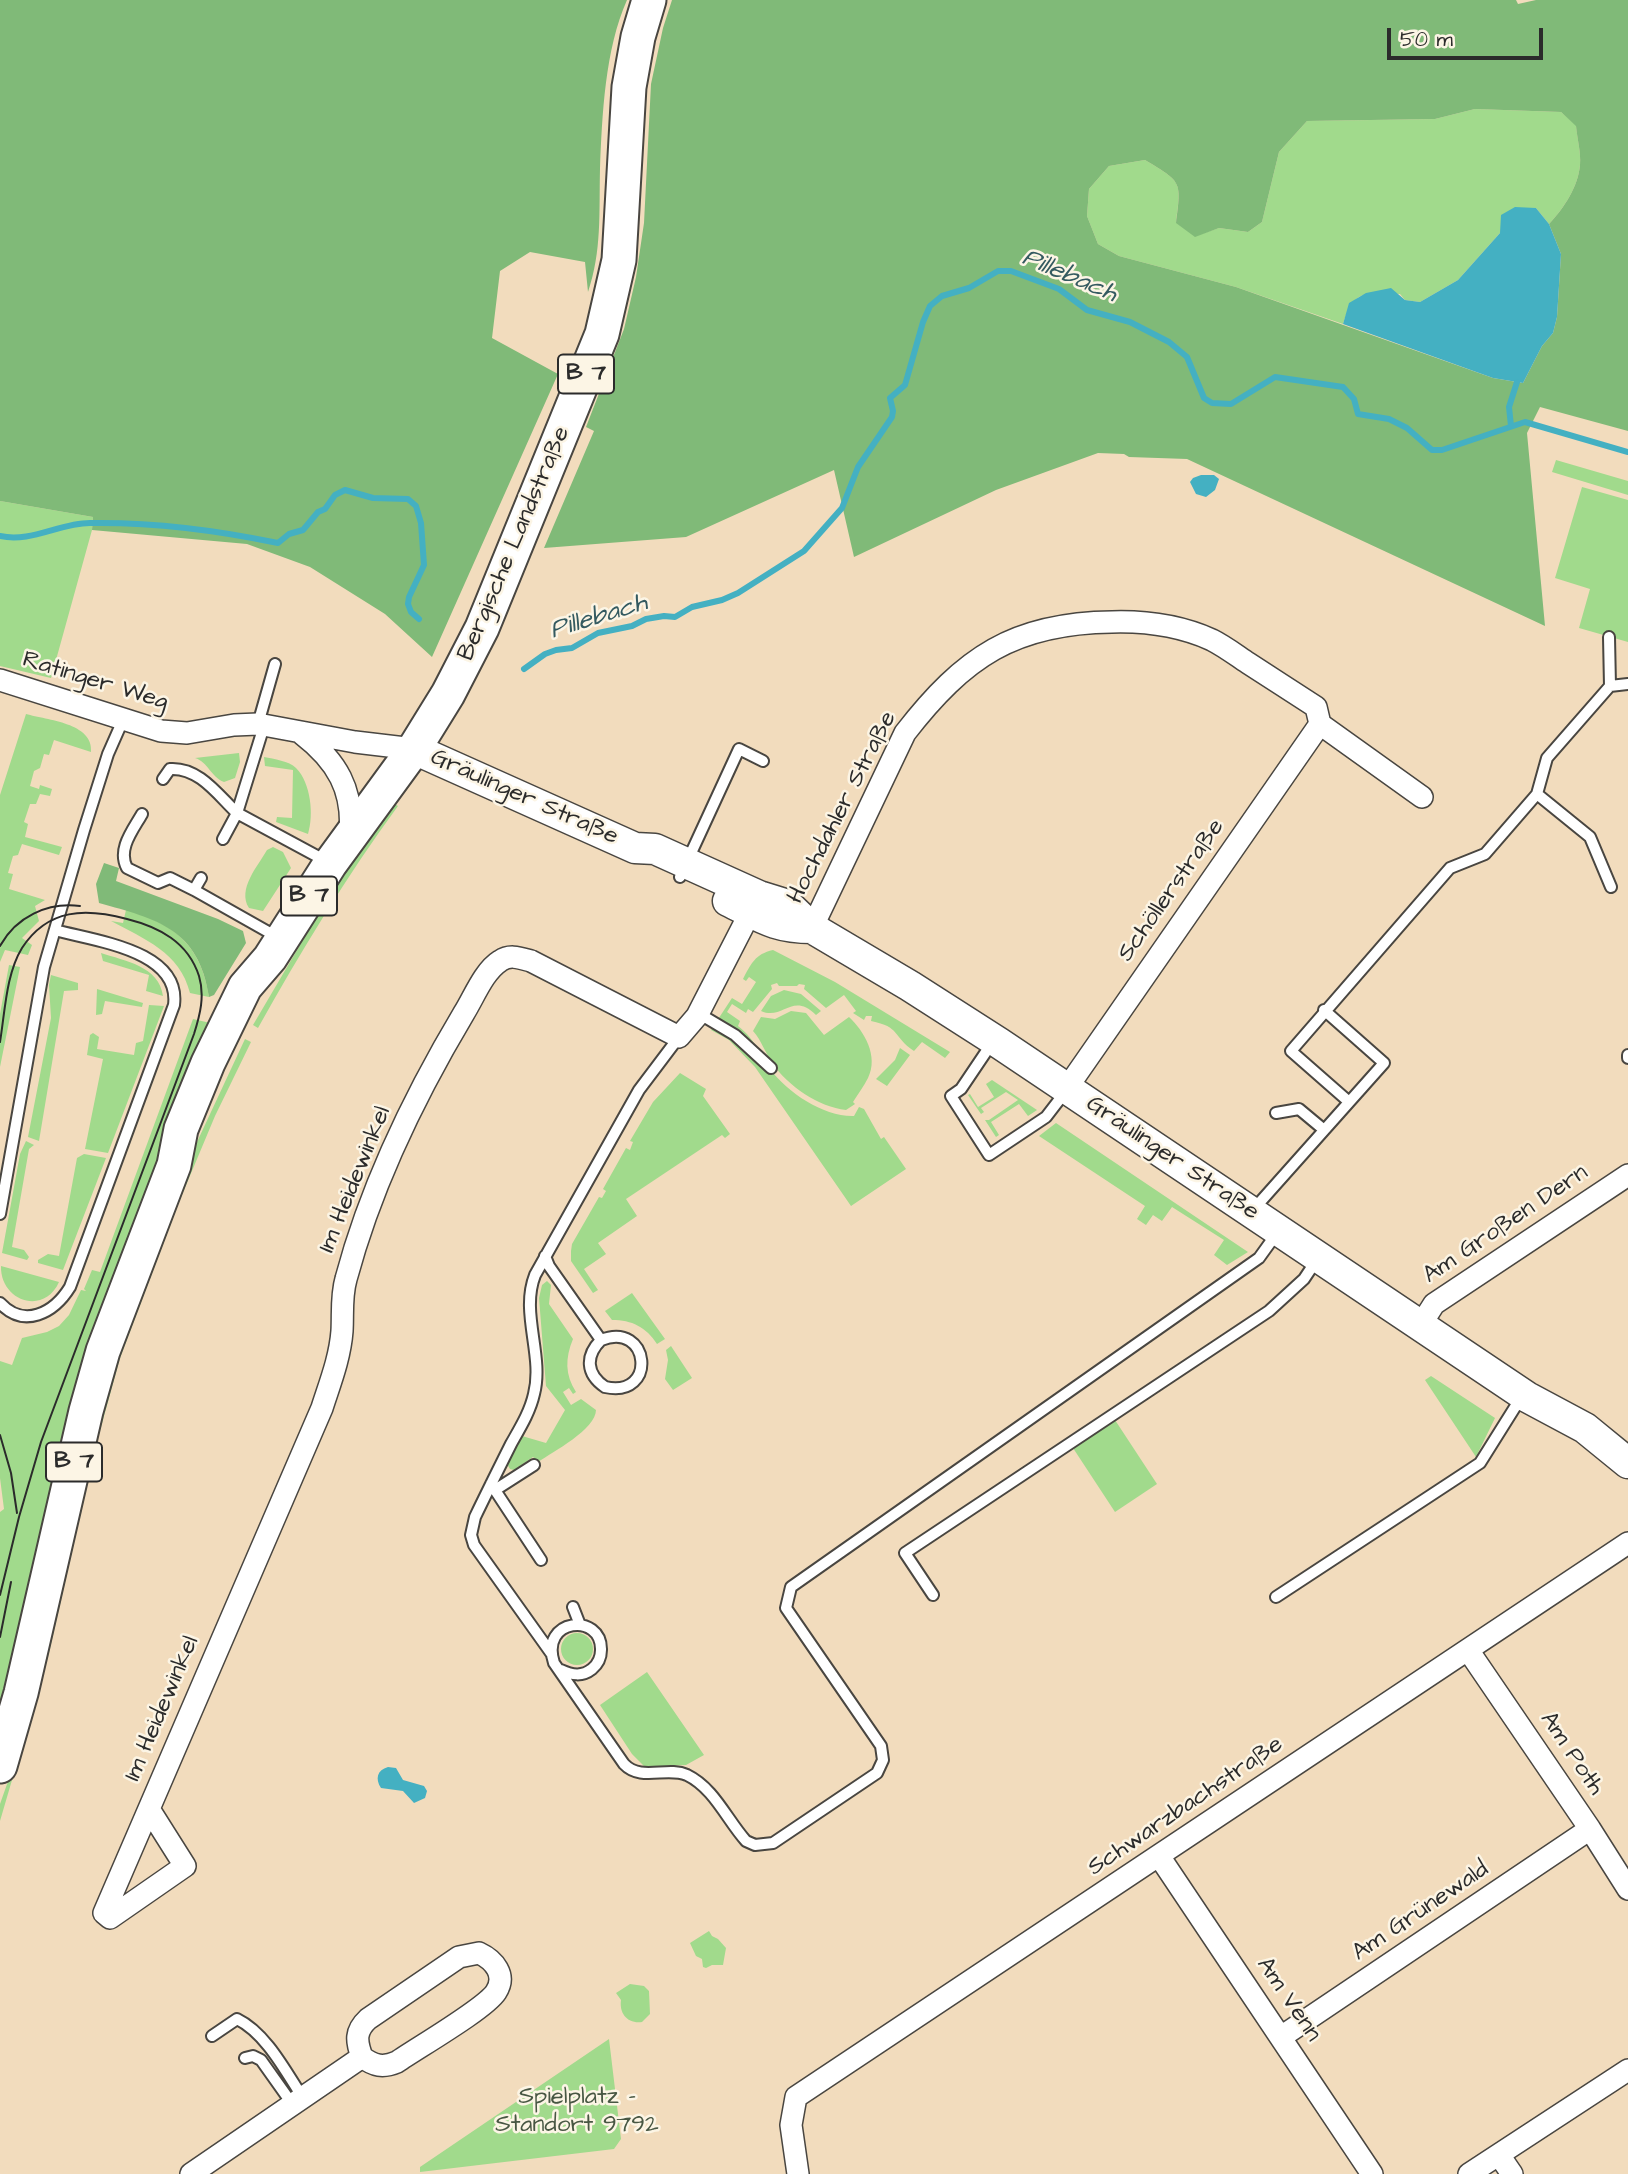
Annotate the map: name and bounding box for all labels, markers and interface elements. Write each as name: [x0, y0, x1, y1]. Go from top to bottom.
scale bar: [1390, 14, 1546, 58]
text: 50 m: [1400, 25, 1453, 54]
water label: Pillebach: [1017, 243, 1121, 311]
road number: B 7: [558, 354, 614, 394]
street label: Bergische Landstraße: [453, 423, 577, 665]
water label: Pillebach: [547, 588, 651, 648]
street label: Ratinger Weg: [19, 646, 171, 718]
street label: Hochdahler Straße: [782, 707, 904, 909]
street label: Gräulinger Straße: [426, 744, 622, 852]
street label: Schöllerstraße: [1112, 814, 1232, 968]
road number: B 7: [281, 876, 337, 916]
street label: Gräulinger Straße: [1080, 1090, 1264, 1228]
street label: Im Heidewinkel: [314, 1103, 398, 1257]
street label: Am Großen Dern: [1418, 1159, 1594, 1291]
road number: B 7: [46, 1442, 102, 1482]
street label: Im Heidewinkel: [119, 1632, 207, 1786]
street label: Am Poth: [1533, 1707, 1609, 1801]
street label: Schwarzbachstraße: [1083, 1731, 1289, 1883]
street label: Am Grünewald: [1347, 1856, 1495, 1968]
street label: Am Venn: [1249, 1952, 1327, 2048]
park label: Spielplatz - Standort 9792: [495, 2084, 659, 2140]

